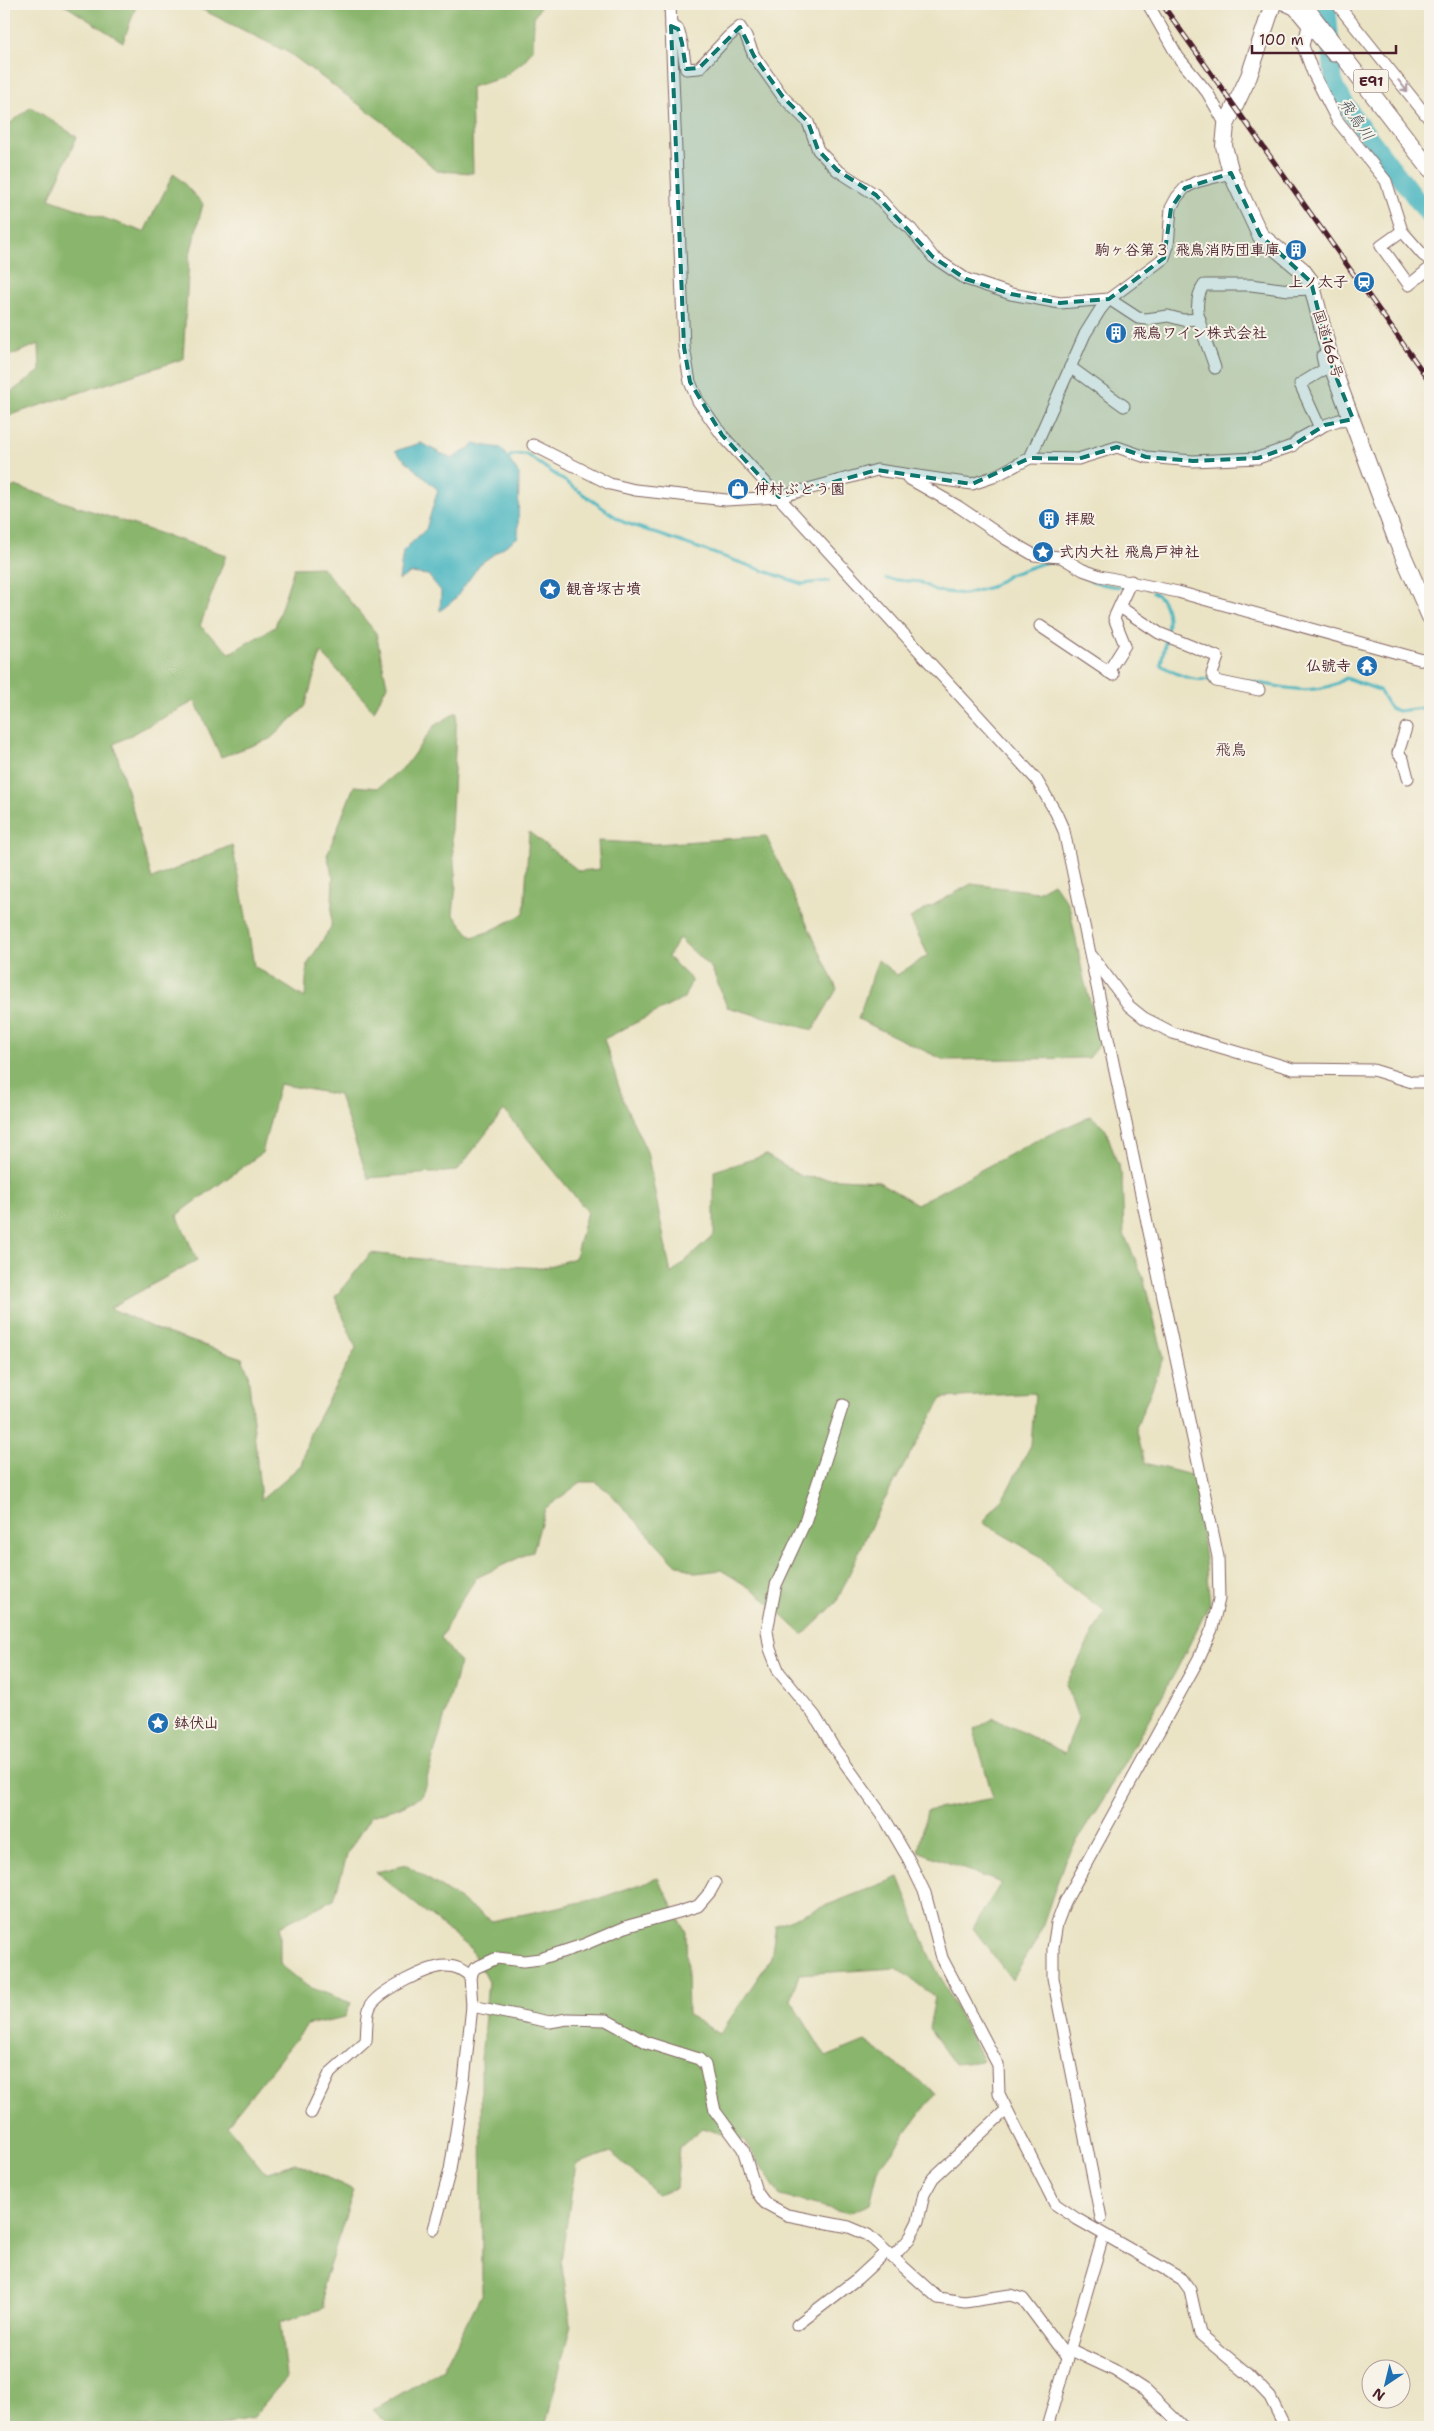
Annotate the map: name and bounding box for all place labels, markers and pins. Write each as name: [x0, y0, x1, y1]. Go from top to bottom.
building icon: 駒ヶ谷第３ 飛鳥消防団車庫: [1284, 238, 1308, 262]
place label: 駒ヶ谷第３ 飛鳥消防団車庫: [1095, 240, 1280, 260]
station icon: 上ノ太子: [1352, 270, 1376, 294]
place label: 上ノ太子: [1288, 272, 1348, 292]
building icon: 飛鳥ワイン株式会社: [1104, 321, 1128, 345]
place label: 飛鳥ワイン株式会社: [1132, 323, 1267, 343]
shop icon: 仲村ぶどう園: [726, 477, 750, 501]
place label: 仲村ぶどう園: [754, 479, 845, 499]
building icon: 拝殿: [1037, 507, 1061, 531]
place label: 拝殿: [1065, 509, 1095, 529]
place icon: 式内大社 飛鳥戸神社: [1031, 540, 1055, 564]
place label: 式内大社 飛鳥戸神社: [1059, 542, 1199, 562]
place icon: 観音塚古墳: [538, 577, 562, 601]
place label: 観音塚古墳: [566, 579, 641, 599]
temple icon: 仏號寺: [1355, 654, 1379, 678]
place label: 仏號寺: [1306, 656, 1351, 676]
place icon: 鉢伏山: [146, 1711, 170, 1735]
place label: 鉢伏山: [174, 1713, 219, 1733]

